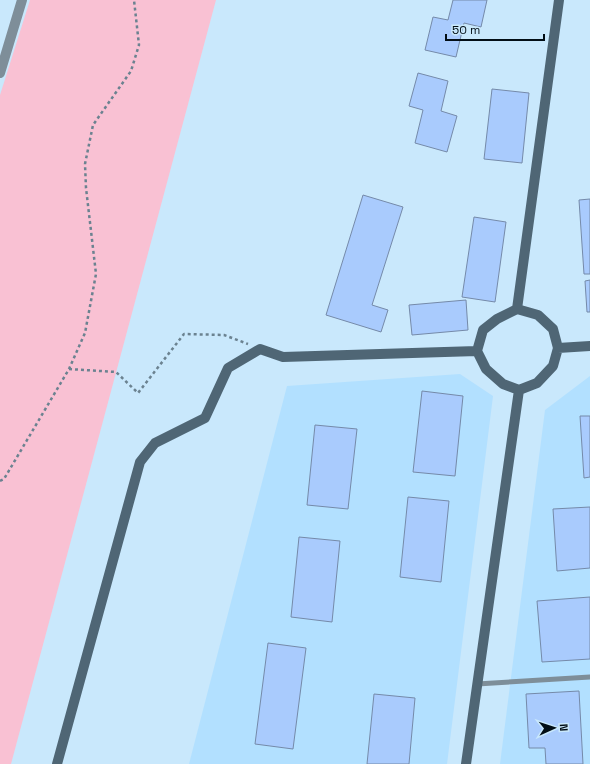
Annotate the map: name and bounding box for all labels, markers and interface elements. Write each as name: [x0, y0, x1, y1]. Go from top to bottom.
scale bar: [446, 16, 544, 42]
text: 50 m: [452, 22, 480, 38]
north arrow: [534, 708, 574, 748]
text: N: [557, 723, 571, 732]

